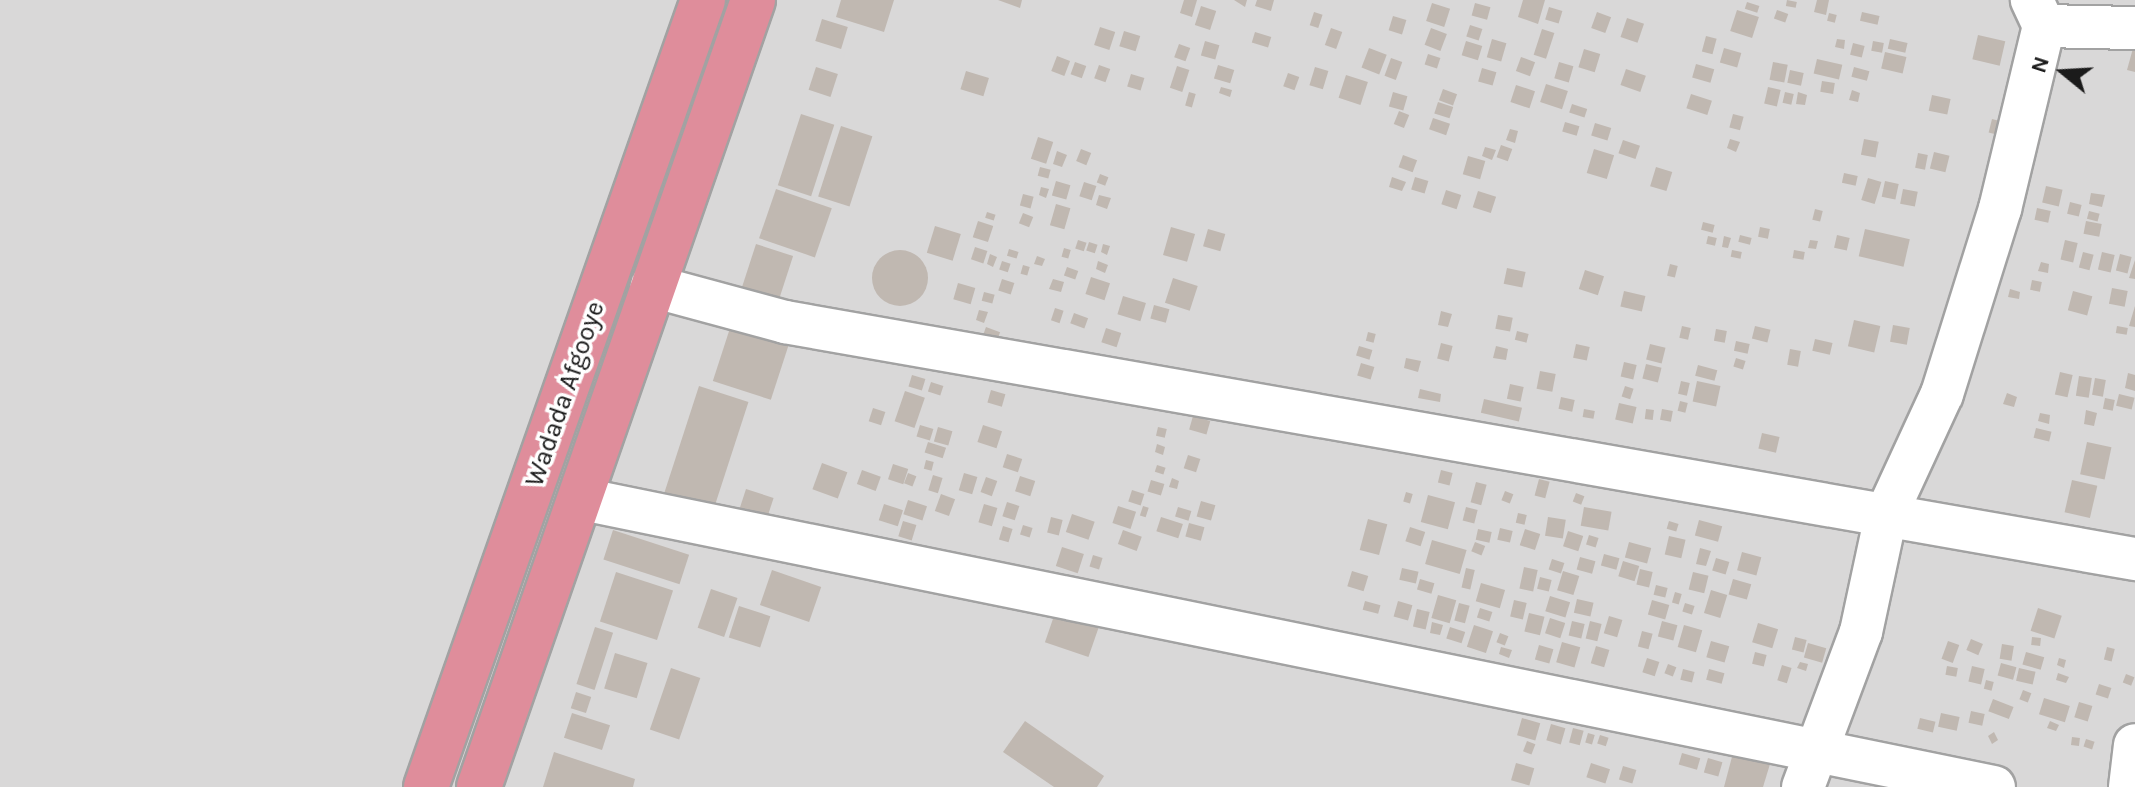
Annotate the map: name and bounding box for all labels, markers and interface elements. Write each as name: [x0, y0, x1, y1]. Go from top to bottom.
north arrow: [2023, 32, 2103, 112]
text: N: [2025, 53, 2055, 76]
street label: Wadada Afgooye: [519, 297, 611, 491]

